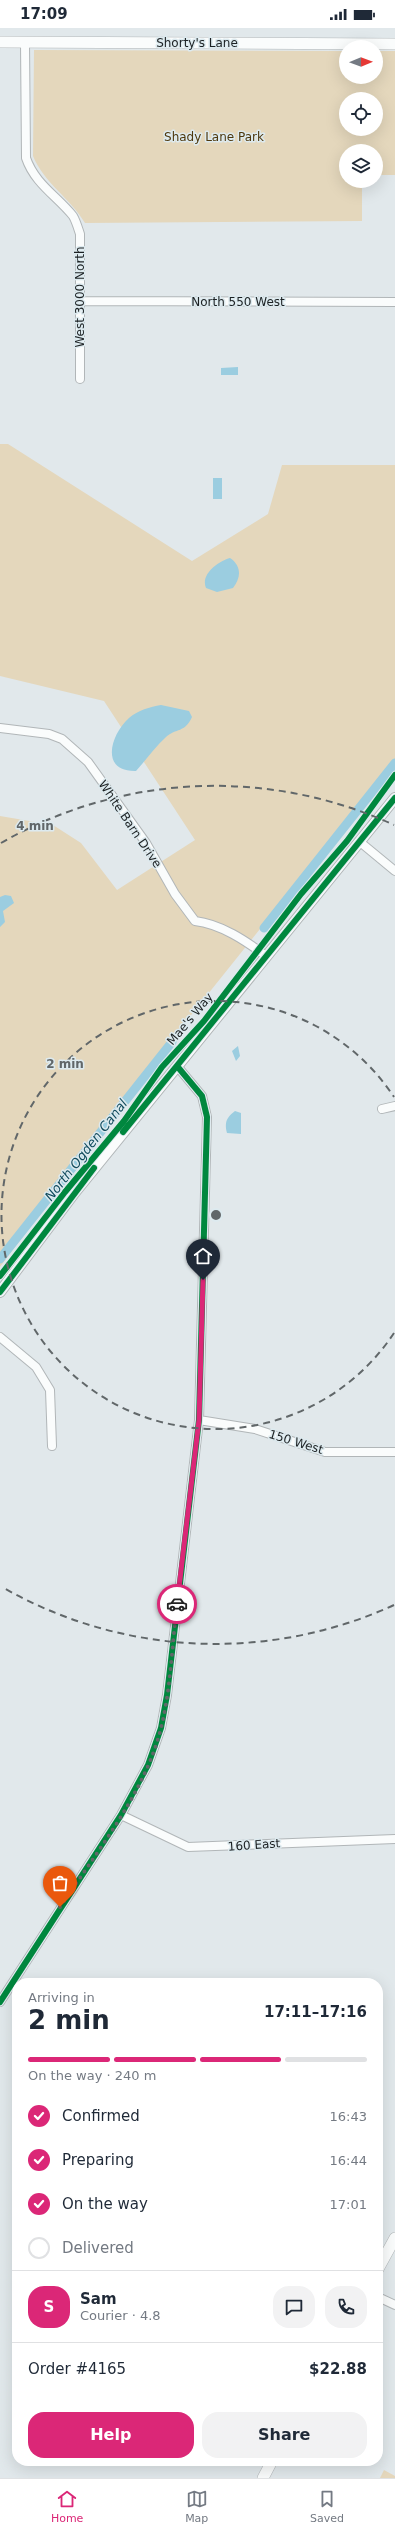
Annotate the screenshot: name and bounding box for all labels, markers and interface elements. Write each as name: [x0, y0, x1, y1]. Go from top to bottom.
text: 17:09: [20, 5, 68, 23]
street label: Shorty's Lane: [156, 36, 238, 50]
north arrow: [339, 40, 383, 84]
map controls: [339, 40, 383, 188]
button: locate: [339, 92, 383, 136]
park label: Shady Lane Park: [164, 130, 264, 144]
button: layers: [339, 144, 383, 188]
street label: West 3000 North: [73, 246, 87, 348]
street label: North 550 West: [191, 295, 285, 309]
street label: White Barn Drive: [96, 778, 164, 870]
text: 4 min: [16, 819, 54, 833]
street label: Mae's Way: [164, 990, 216, 1048]
text: 2 min: [46, 1057, 84, 1071]
water label: North Ogden Canal: [42, 1096, 130, 1204]
centre of rings: [209, 1208, 223, 1222]
pin: [186, 1239, 220, 1280]
icon: home: [192, 1245, 214, 1267]
street label: 150 West: [267, 1427, 325, 1457]
courier: [157, 1584, 197, 1624]
icon: car: [166, 1593, 188, 1615]
street label: 160 East: [227, 1836, 281, 1854]
pin: [43, 1866, 77, 1907]
icon: bag: [49, 1872, 71, 1894]
text: Arriving in: [28, 1990, 95, 2005]
text: 17:11–17:16: [264, 2003, 367, 2021]
text: 2 min: [28, 2005, 110, 2035]
text: On the way · 240 m: [28, 2068, 156, 2083]
icon: check: [28, 2105, 50, 2127]
text: Confirmed: [62, 2107, 140, 2125]
text: 16:43: [330, 2109, 367, 2124]
icon: check: [28, 2149, 50, 2171]
text: Preparing: [62, 2151, 134, 2169]
text: 16:44: [330, 2153, 367, 2168]
icon: check: [28, 2193, 50, 2215]
text: On the way: [62, 2195, 148, 2213]
text: 17:01: [330, 2197, 367, 2212]
text: Delivered: [62, 2239, 134, 2257]
button: chat: [273, 2286, 315, 2328]
button: phone: [325, 2286, 367, 2328]
text: Sam: [80, 2290, 117, 2308]
text: S: [44, 2298, 54, 2316]
text: Courier · 4.8: [80, 2308, 161, 2323]
text: Order #4165: [28, 2360, 126, 2378]
text: $22.88: [309, 2360, 367, 2378]
button: Help: [28, 2412, 194, 2458]
button: Share: [202, 2412, 367, 2458]
tab: Home: [51, 2488, 83, 2525]
tab: Map: [185, 2488, 208, 2525]
tab: Saved: [310, 2488, 344, 2525]

